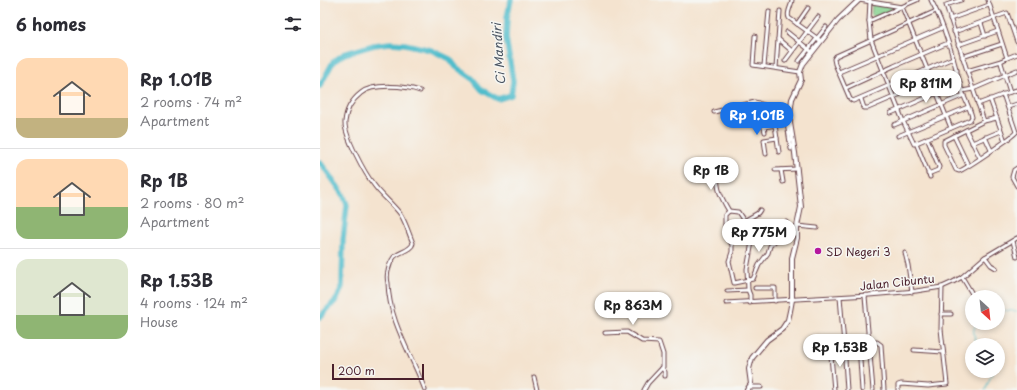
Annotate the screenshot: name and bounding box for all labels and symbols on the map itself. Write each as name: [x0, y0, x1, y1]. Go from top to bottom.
water label: Ci Mandiri: [487, 20, 509, 85]
pin: Rp 811M: [889, 70, 963, 104]
pin: Rp 1.01B: [716, 102, 798, 136]
pin: Rp 1B: [683, 157, 739, 191]
pin: Rp 775M: [722, 219, 796, 253]
place label: SD Negeri 3: [826, 243, 890, 260]
marker: SD Negeri 3: [813, 246, 823, 256]
street label: Jalan Cibuntu: [859, 270, 935, 294]
north arrow: [965, 290, 1005, 330]
pin: Rp 863M: [596, 292, 670, 326]
pin: Rp 1.53B: [799, 334, 881, 368]
scale bar: [332, 362, 424, 381]

